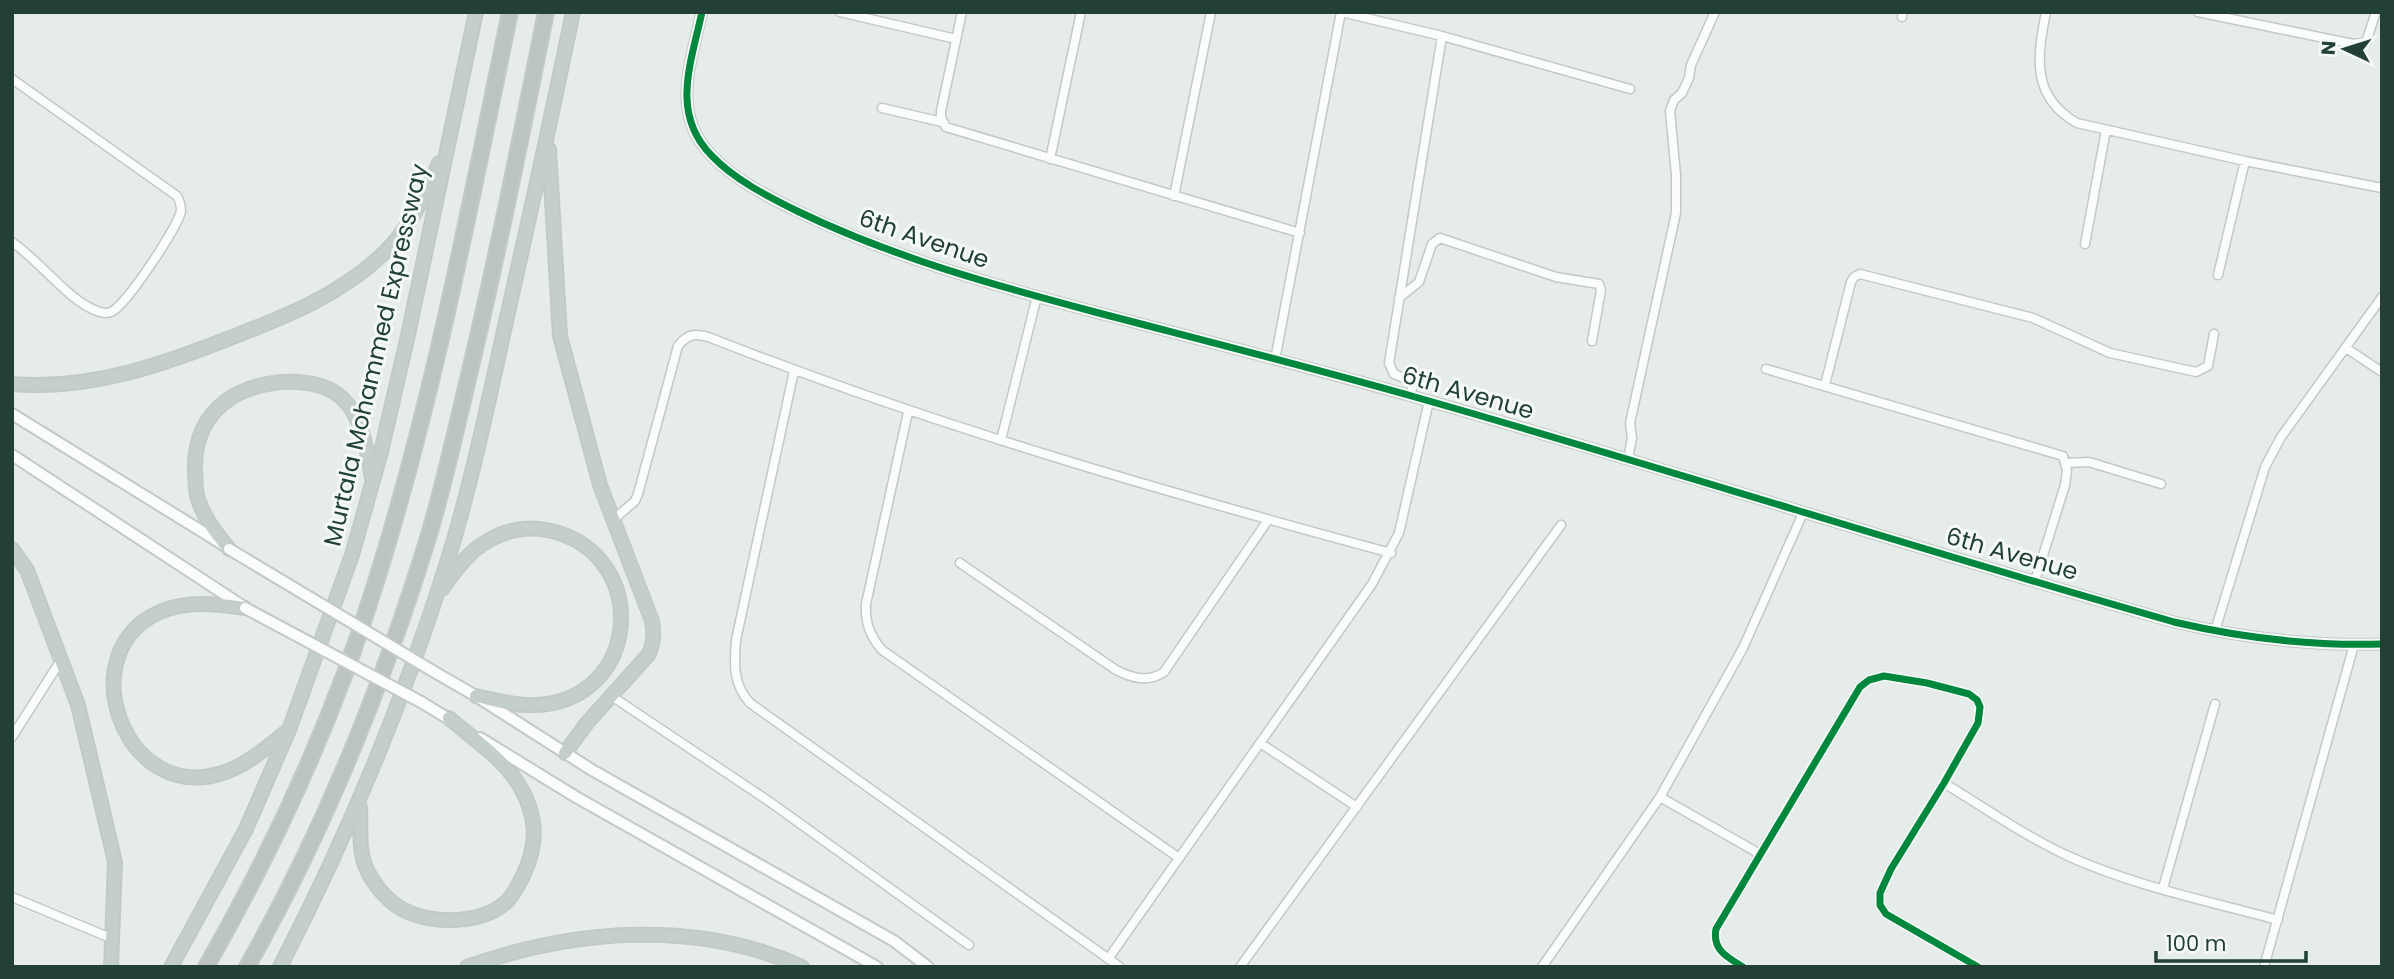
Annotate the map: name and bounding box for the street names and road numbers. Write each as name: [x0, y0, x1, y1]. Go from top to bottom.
street label: Murtala Mohammed Expressway: [315, 160, 436, 549]
street label: 6th Avenue: [855, 201, 994, 276]
street label: 6th Avenue: [1398, 358, 1538, 427]
street label: 6th Avenue: [1942, 519, 2082, 588]

